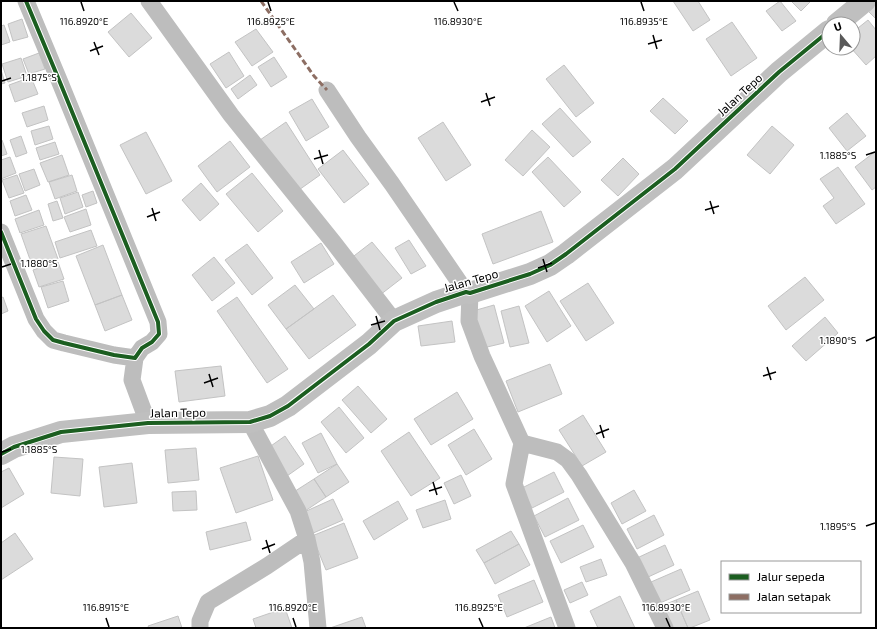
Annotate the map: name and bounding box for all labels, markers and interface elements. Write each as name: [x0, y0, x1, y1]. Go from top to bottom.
text: 116.8920°E: [60, 15, 109, 27]
text: 116.8925°E: [247, 15, 295, 27]
text: 116.8930°E: [434, 15, 483, 27]
text: 116.8935°E: [620, 15, 668, 27]
north arrow: [821, 16, 861, 56]
text: U: [832, 19, 843, 33]
street label: Jalan Tepo: [714, 70, 765, 119]
text: 1.1875°S: [21, 71, 57, 83]
text: 1.1885°S: [820, 149, 857, 161]
text: 1.1880°S: [20, 257, 58, 269]
street label: Jalan Tepo: [442, 266, 500, 294]
text: 1.1890°S: [820, 334, 857, 346]
street label: Jalan Tepo: [150, 405, 206, 419]
text: 1.1885°S: [21, 443, 58, 455]
text: 1.1895°S: [820, 520, 856, 532]
legend: [721, 561, 861, 613]
text: Jalur sepeda: [757, 569, 825, 583]
text: Jalan setapak: [757, 589, 831, 603]
text: 116.8915°E: [83, 601, 130, 613]
text: 116.8920°E: [269, 601, 318, 613]
text: 116.8925°E: [455, 601, 503, 613]
text: 116.8930°E: [642, 601, 691, 613]

